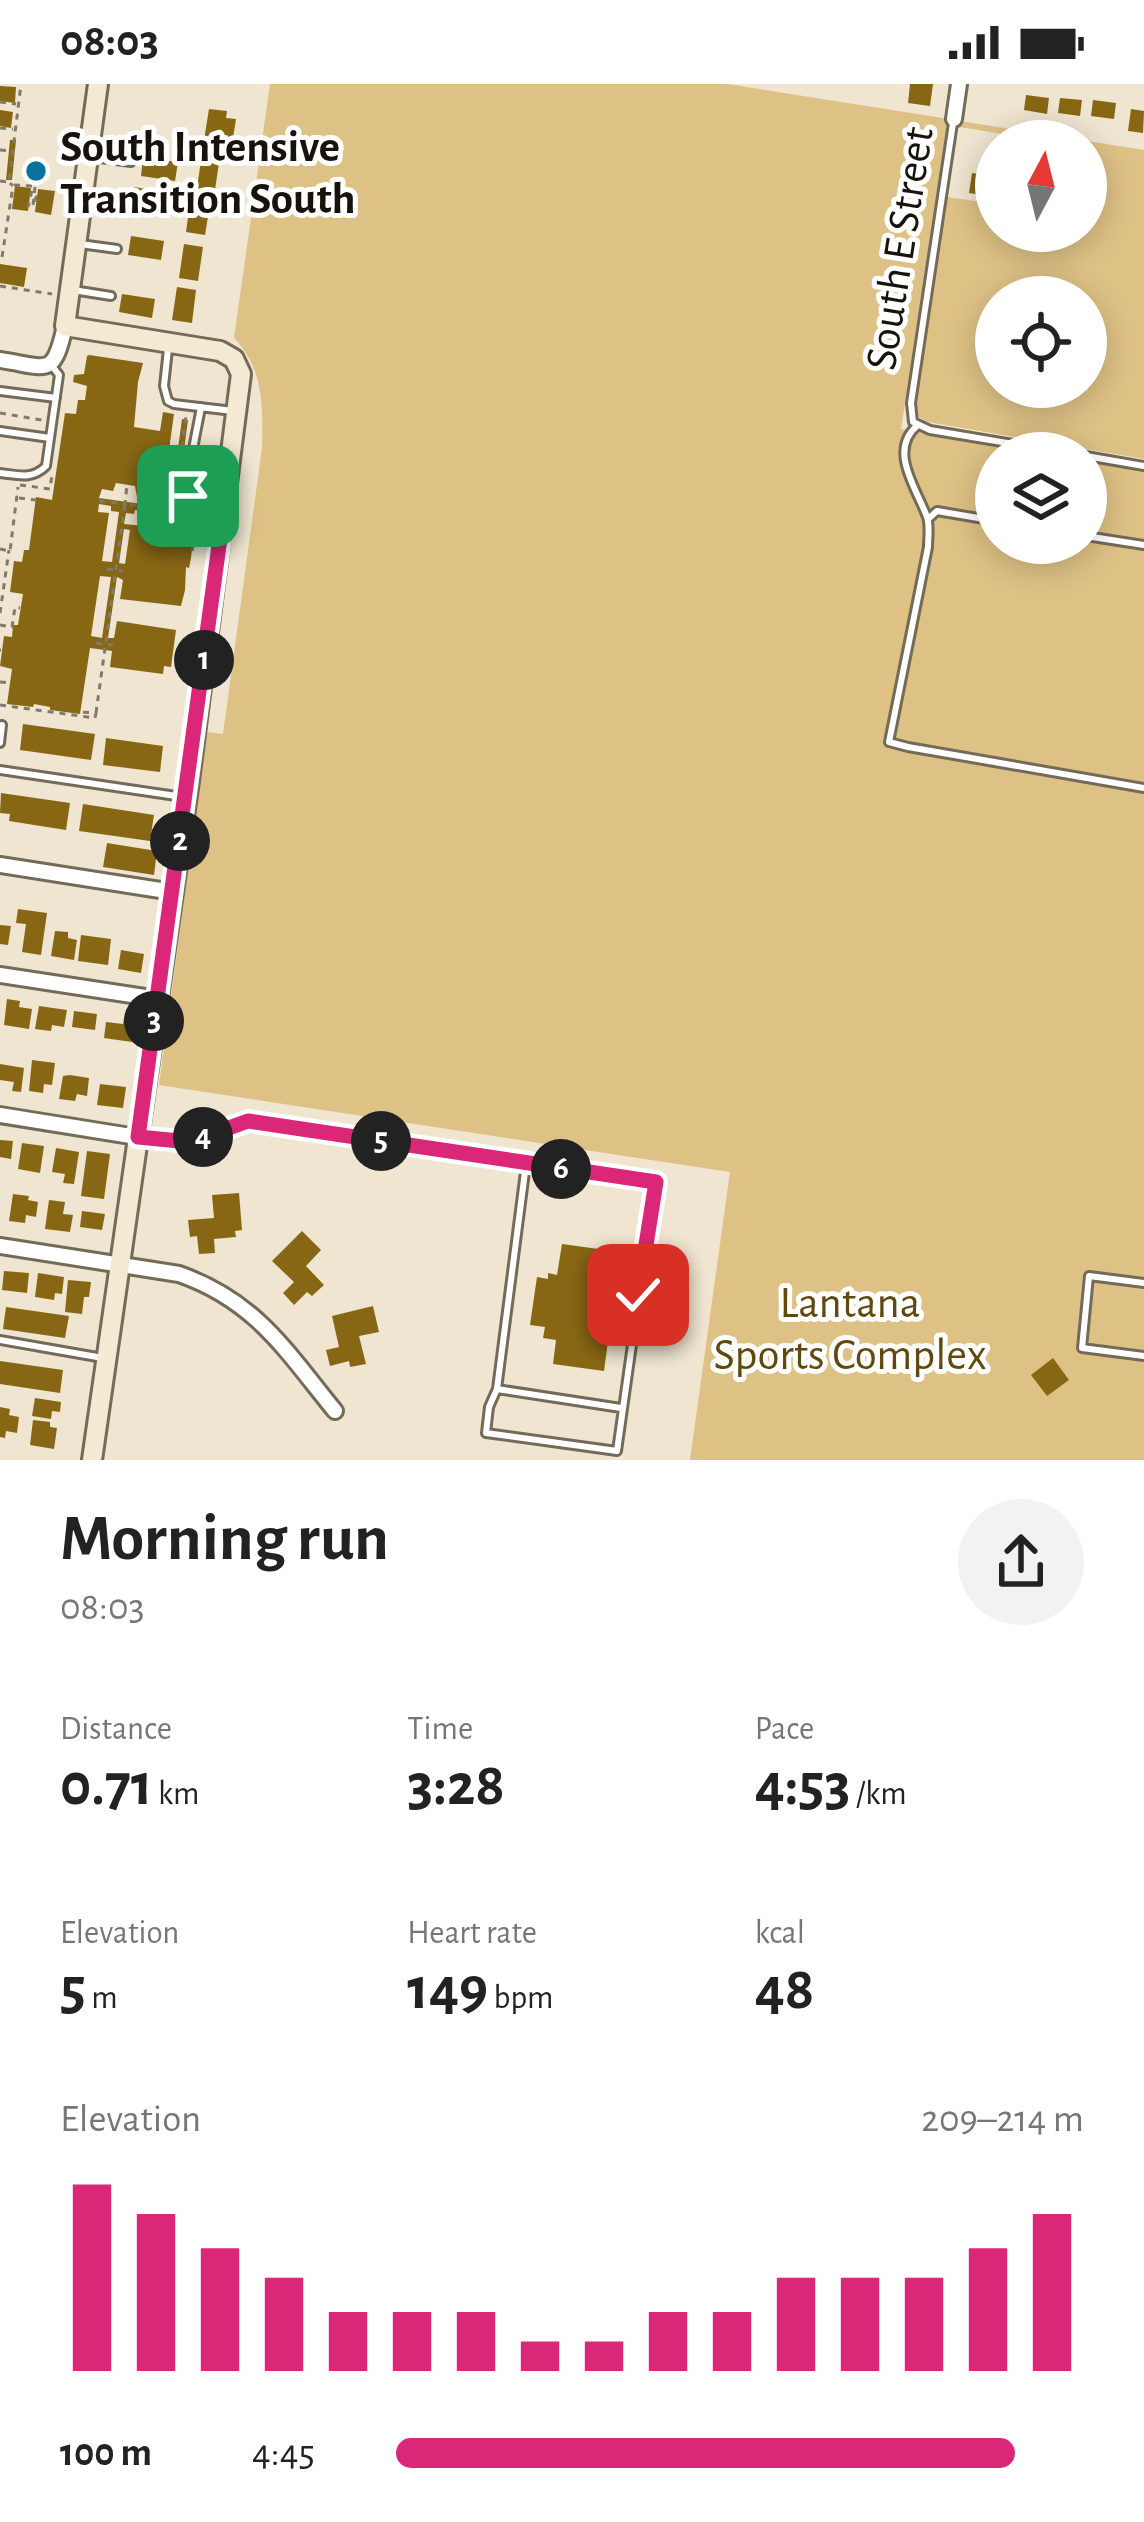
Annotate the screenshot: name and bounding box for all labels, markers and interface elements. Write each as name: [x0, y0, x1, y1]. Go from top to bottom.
text: 08:03: [60, 19, 159, 64]
north arrow: [975, 120, 1107, 252]
map controls: [975, 120, 1107, 564]
street label: South E Street: [859, 124, 942, 373]
place label: South Intensive Transition South: [60, 125, 356, 222]
marker: South Intensive Transition South: [23, 158, 49, 184]
button: locate: [975, 276, 1107, 408]
button: layers: [975, 432, 1107, 564]
pin: [137, 445, 239, 547]
icon: arrive: [155, 463, 221, 529]
pin: 1: [174, 630, 234, 690]
text: 1: [198, 643, 210, 676]
pin: 2: [150, 811, 210, 871]
text: 2: [172, 824, 188, 857]
pin: 3: [124, 991, 184, 1051]
text: 3: [147, 1004, 161, 1037]
pin: 4: [173, 1107, 233, 1167]
pin: 5: [351, 1111, 411, 1171]
text: 4: [195, 1120, 211, 1153]
text: 5: [374, 1124, 388, 1157]
pin: 6: [531, 1139, 591, 1199]
text: 6: [553, 1152, 569, 1185]
pin: [587, 1244, 689, 1346]
icon: check: [605, 1262, 671, 1328]
park label: Lantana Sports Complex: [713, 1281, 987, 1378]
button: share: [958, 1499, 1084, 1625]
text: Morning run: [60, 1506, 389, 1572]
text: 08:03: [60, 1588, 145, 1627]
text: Distance: [60, 1713, 172, 1746]
text: Time: [407, 1713, 473, 1746]
text: Pace: [755, 1713, 814, 1746]
text: 0.71: [60, 1756, 153, 1816]
text: 3:28: [407, 1756, 505, 1816]
text: 4:53: [755, 1756, 850, 1816]
text: km: [153, 1778, 199, 1811]
text: /km: [850, 1778, 907, 1811]
text: Elevation: [60, 1917, 179, 1950]
text: Heart rate: [407, 1917, 537, 1950]
text: kcal: [755, 1917, 805, 1950]
text: 5: [60, 1960, 86, 2020]
text: 149: [407, 1960, 488, 2020]
text: 48: [755, 1960, 814, 2020]
text: m: [86, 1982, 118, 2015]
text: bpm: [488, 1982, 553, 2015]
text: Elevation: [60, 2100, 201, 2139]
text: 209–214 m: [921, 2100, 1084, 2139]
text: 100 m: [60, 2434, 152, 2473]
text: 4:45: [252, 2434, 315, 2473]

